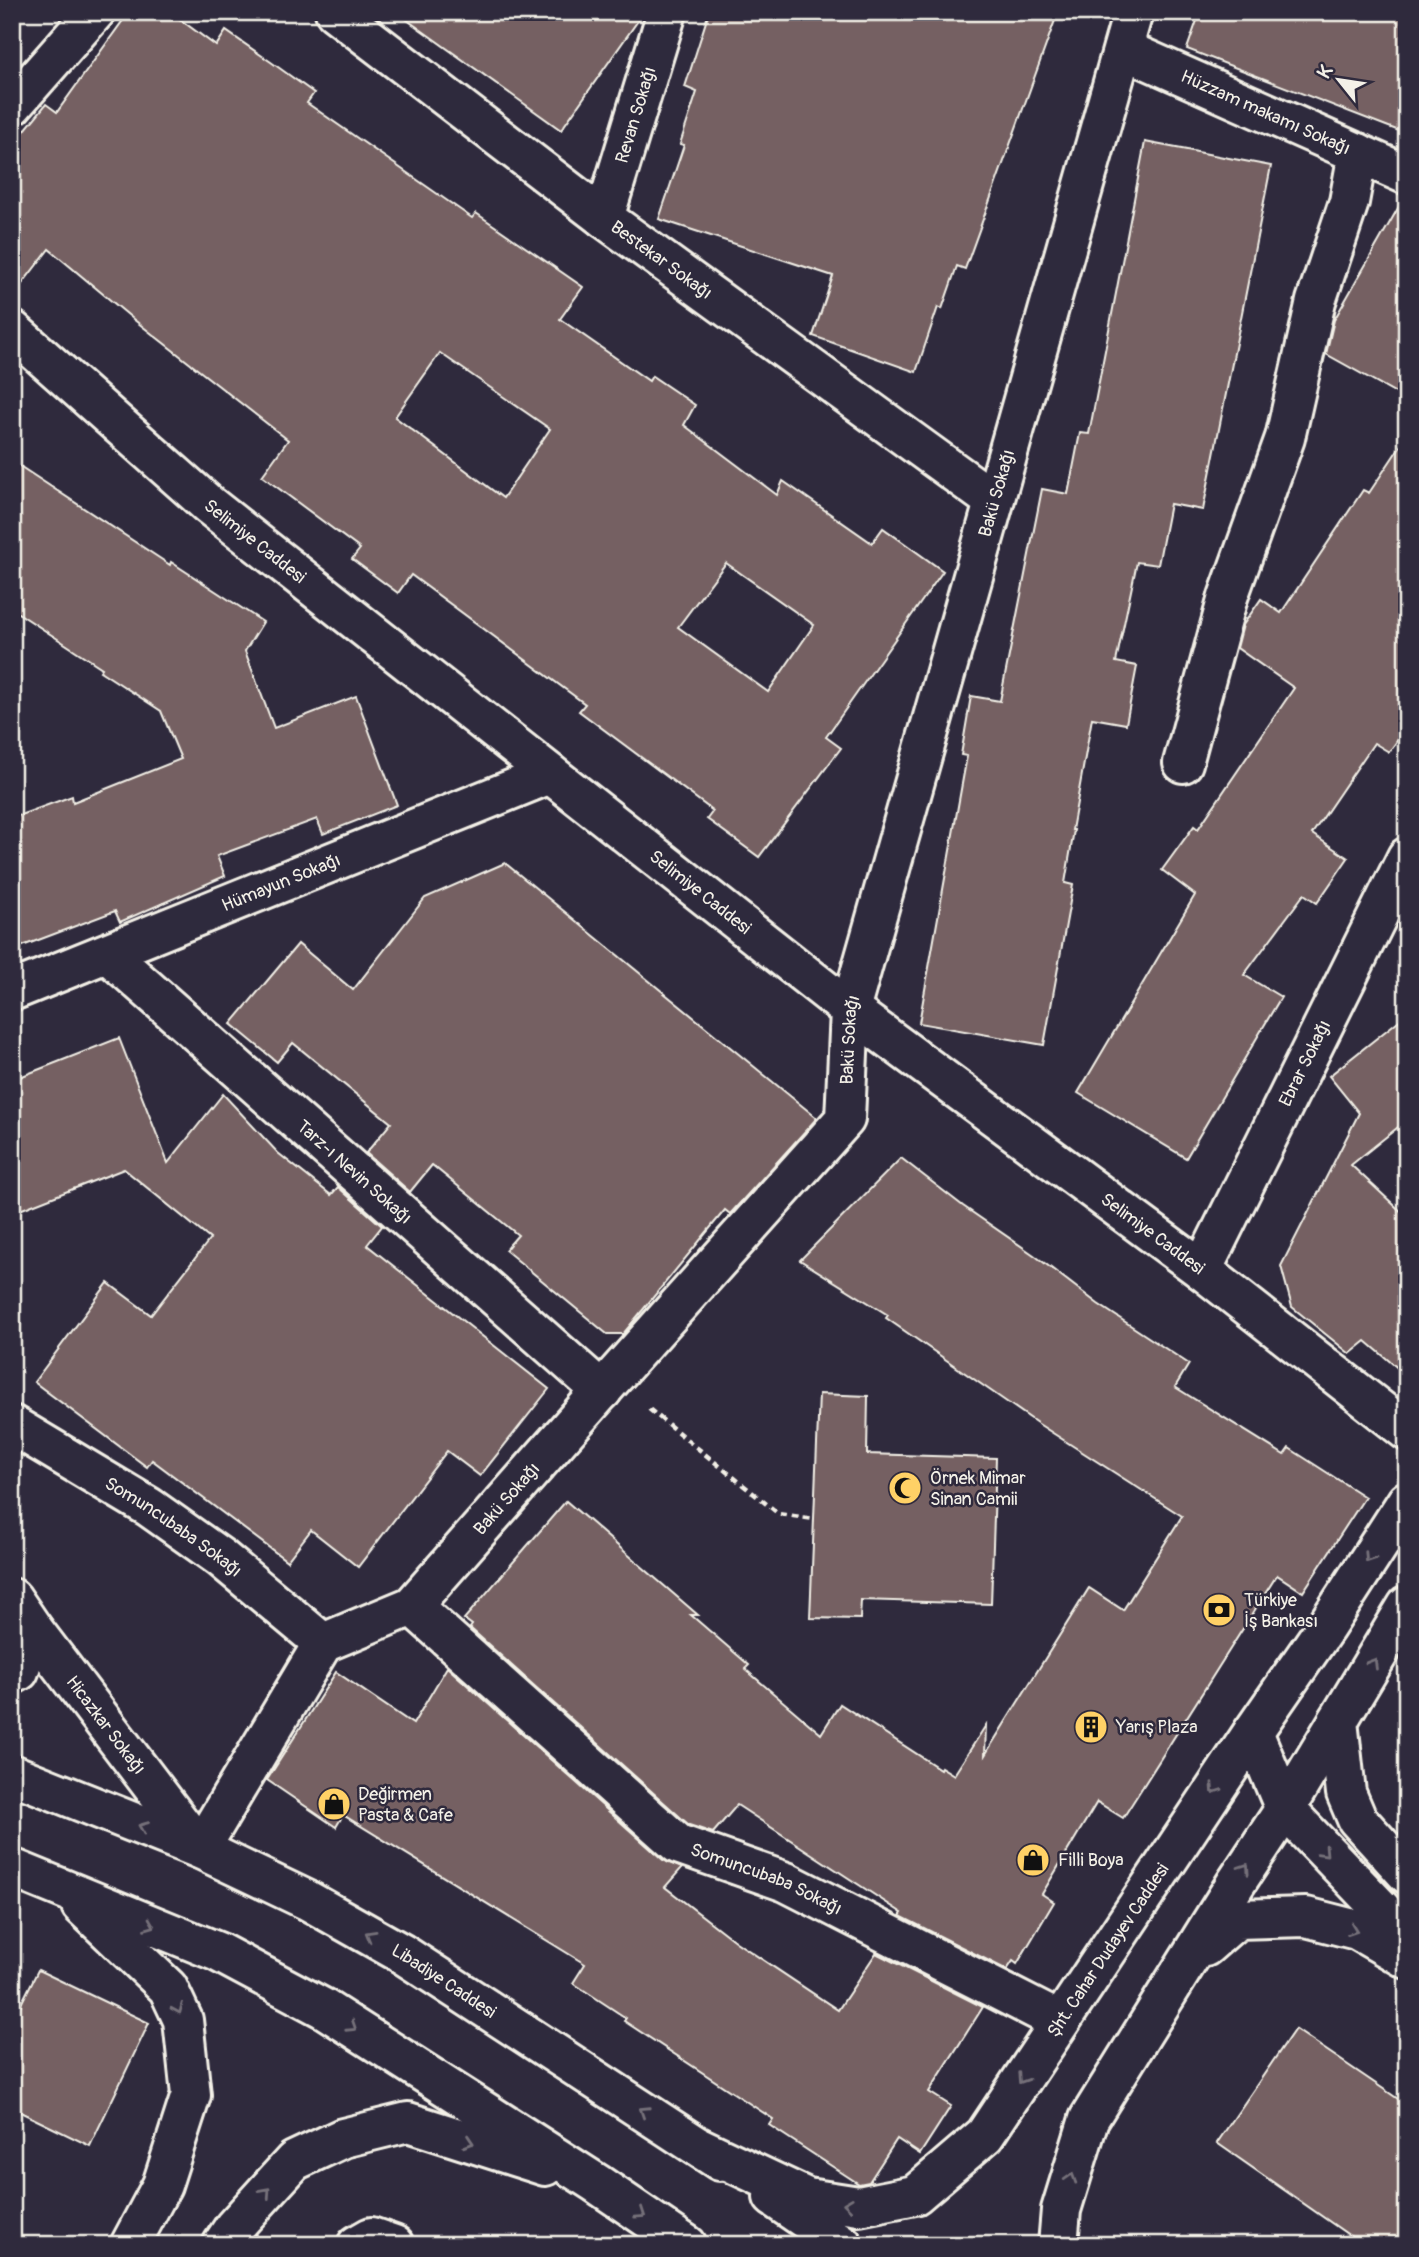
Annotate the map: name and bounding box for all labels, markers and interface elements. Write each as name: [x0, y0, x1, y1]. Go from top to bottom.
north arrow: [1304, 46, 1374, 116]
text: K: [1312, 61, 1339, 83]
street label: Revan Sokağı: [610, 64, 662, 166]
street label: Hüzzam makamı Sokağı: [1177, 65, 1354, 160]
street label: Bestekar Sokağı: [606, 216, 717, 305]
street label: Bakü Sokağı: [974, 447, 1020, 540]
street label: Selimiye Caddesi: [199, 494, 310, 589]
street label: Selimiye Caddesi: [644, 845, 756, 940]
street label: Hümayun Sokağı: [218, 849, 344, 917]
street label: Bakü Sokağı: [836, 992, 866, 1085]
street label: Ebrar Sokağı: [1274, 1016, 1336, 1110]
street label: Tarz-ı Nevin Sokağı: [292, 1115, 416, 1229]
street label: Selimiye Caddesi: [1096, 1188, 1209, 1280]
street label: Bakü Sokağı: [469, 1458, 545, 1540]
place label: Örnek Mimar Sinan Camii: [930, 1467, 1026, 1511]
mosque icon: Örnek Mimar Sinan Camii: [886, 1469, 924, 1507]
street label: Somuncubaba Sokağı: [100, 1472, 246, 1583]
one-way arrow: [1365, 1550, 1377, 1563]
place label: Türkiye İş Bankası: [1244, 1589, 1318, 1633]
bank icon: Türkiye İş Bankası: [1200, 1591, 1238, 1629]
one-way arrow: [1364, 1658, 1377, 1671]
street label: Hicazkar Sokağı: [61, 1671, 150, 1779]
building icon: Yarış Plaza: [1072, 1708, 1110, 1746]
place label: Yarış Plaza: [1115, 1716, 1198, 1739]
one-way arrow: [1210, 1781, 1223, 1794]
place label: Değirmen Pasta & Cafe: [358, 1783, 453, 1827]
shop icon: Değirmen Pasta & Cafe: [315, 1785, 353, 1823]
one-way arrow: [137, 1821, 149, 1835]
street label: Somuncubaba Sokağı: [687, 1838, 846, 1921]
shop icon: Filli Boya: [1014, 1841, 1052, 1879]
one-way arrow: [1316, 1844, 1329, 1857]
place label: Filli Boya: [1058, 1849, 1124, 1872]
street label: Şht. Cahar Dudayev Caddesi: [1042, 1859, 1174, 2042]
one-way arrow: [1237, 1863, 1250, 1876]
one-way arrow: [143, 1916, 155, 1930]
one-way arrow: [1346, 1922, 1358, 1936]
one-way arrow: [364, 1931, 377, 1944]
street label: Libadiye Caddesi: [387, 1939, 500, 2024]
one-way arrow: [170, 2002, 184, 2014]
one-way arrow: [345, 2019, 358, 2032]
one-way arrow: [1017, 2071, 1030, 2084]
one-way arrow: [638, 2106, 651, 2119]
one-way arrow: [463, 2133, 475, 2148]
one-way arrow: [1062, 2172, 1077, 2184]
one-way arrow: [257, 2187, 270, 2200]
one-way arrow: [842, 2197, 854, 2212]
one-way arrow: [634, 2206, 647, 2219]

